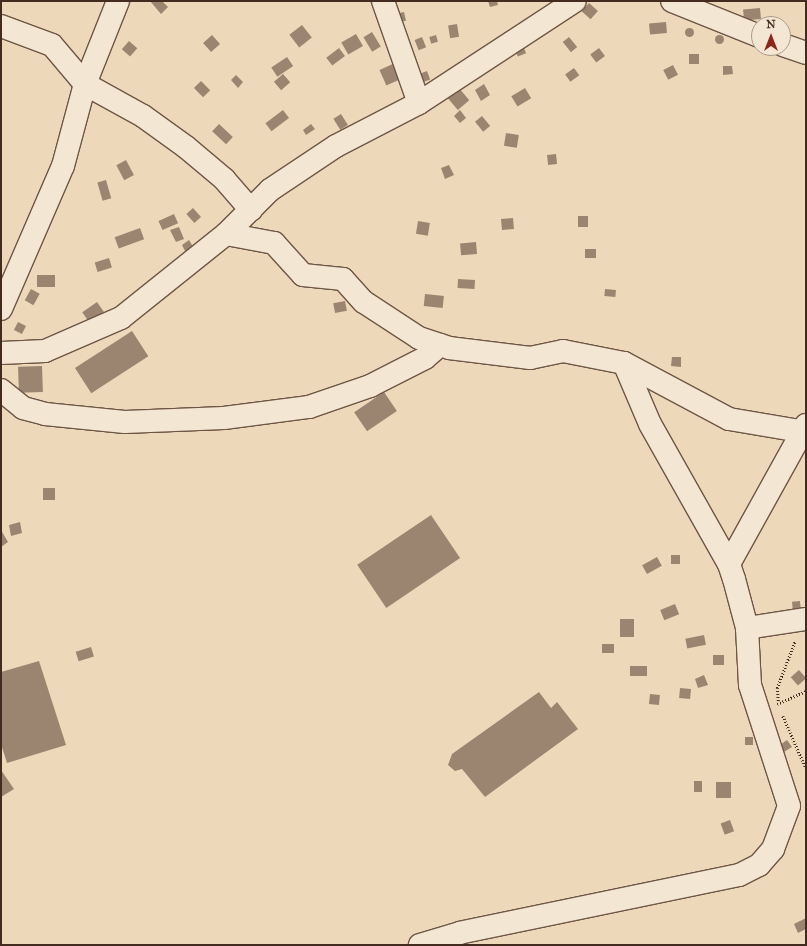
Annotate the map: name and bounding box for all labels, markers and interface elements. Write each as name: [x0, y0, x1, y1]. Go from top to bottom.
north arrow: [751, 16, 791, 56]
text: N: [766, 18, 776, 31]

